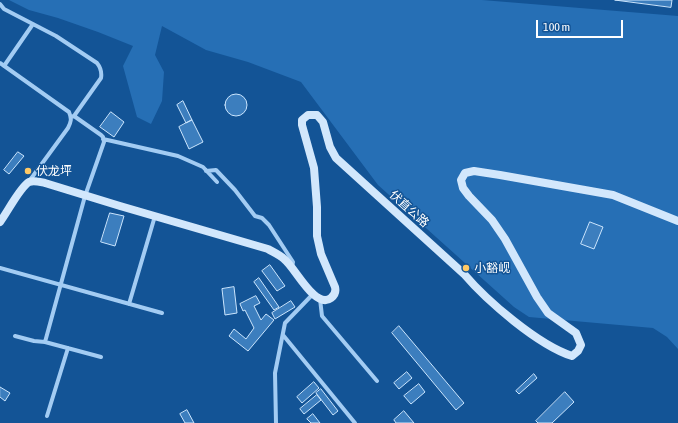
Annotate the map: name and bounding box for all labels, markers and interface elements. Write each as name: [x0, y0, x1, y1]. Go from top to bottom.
scale bar: [538, 12, 625, 38]
text: 100 m: [543, 20, 570, 34]
place label: 伏龙坪: [36, 164, 72, 178]
marker: 伏龙坪: [23, 166, 33, 176]
street label: 伏直公路: [386, 188, 432, 230]
place label: 小豁岘: [474, 261, 510, 275]
marker: 小豁岘: [461, 263, 471, 273]

